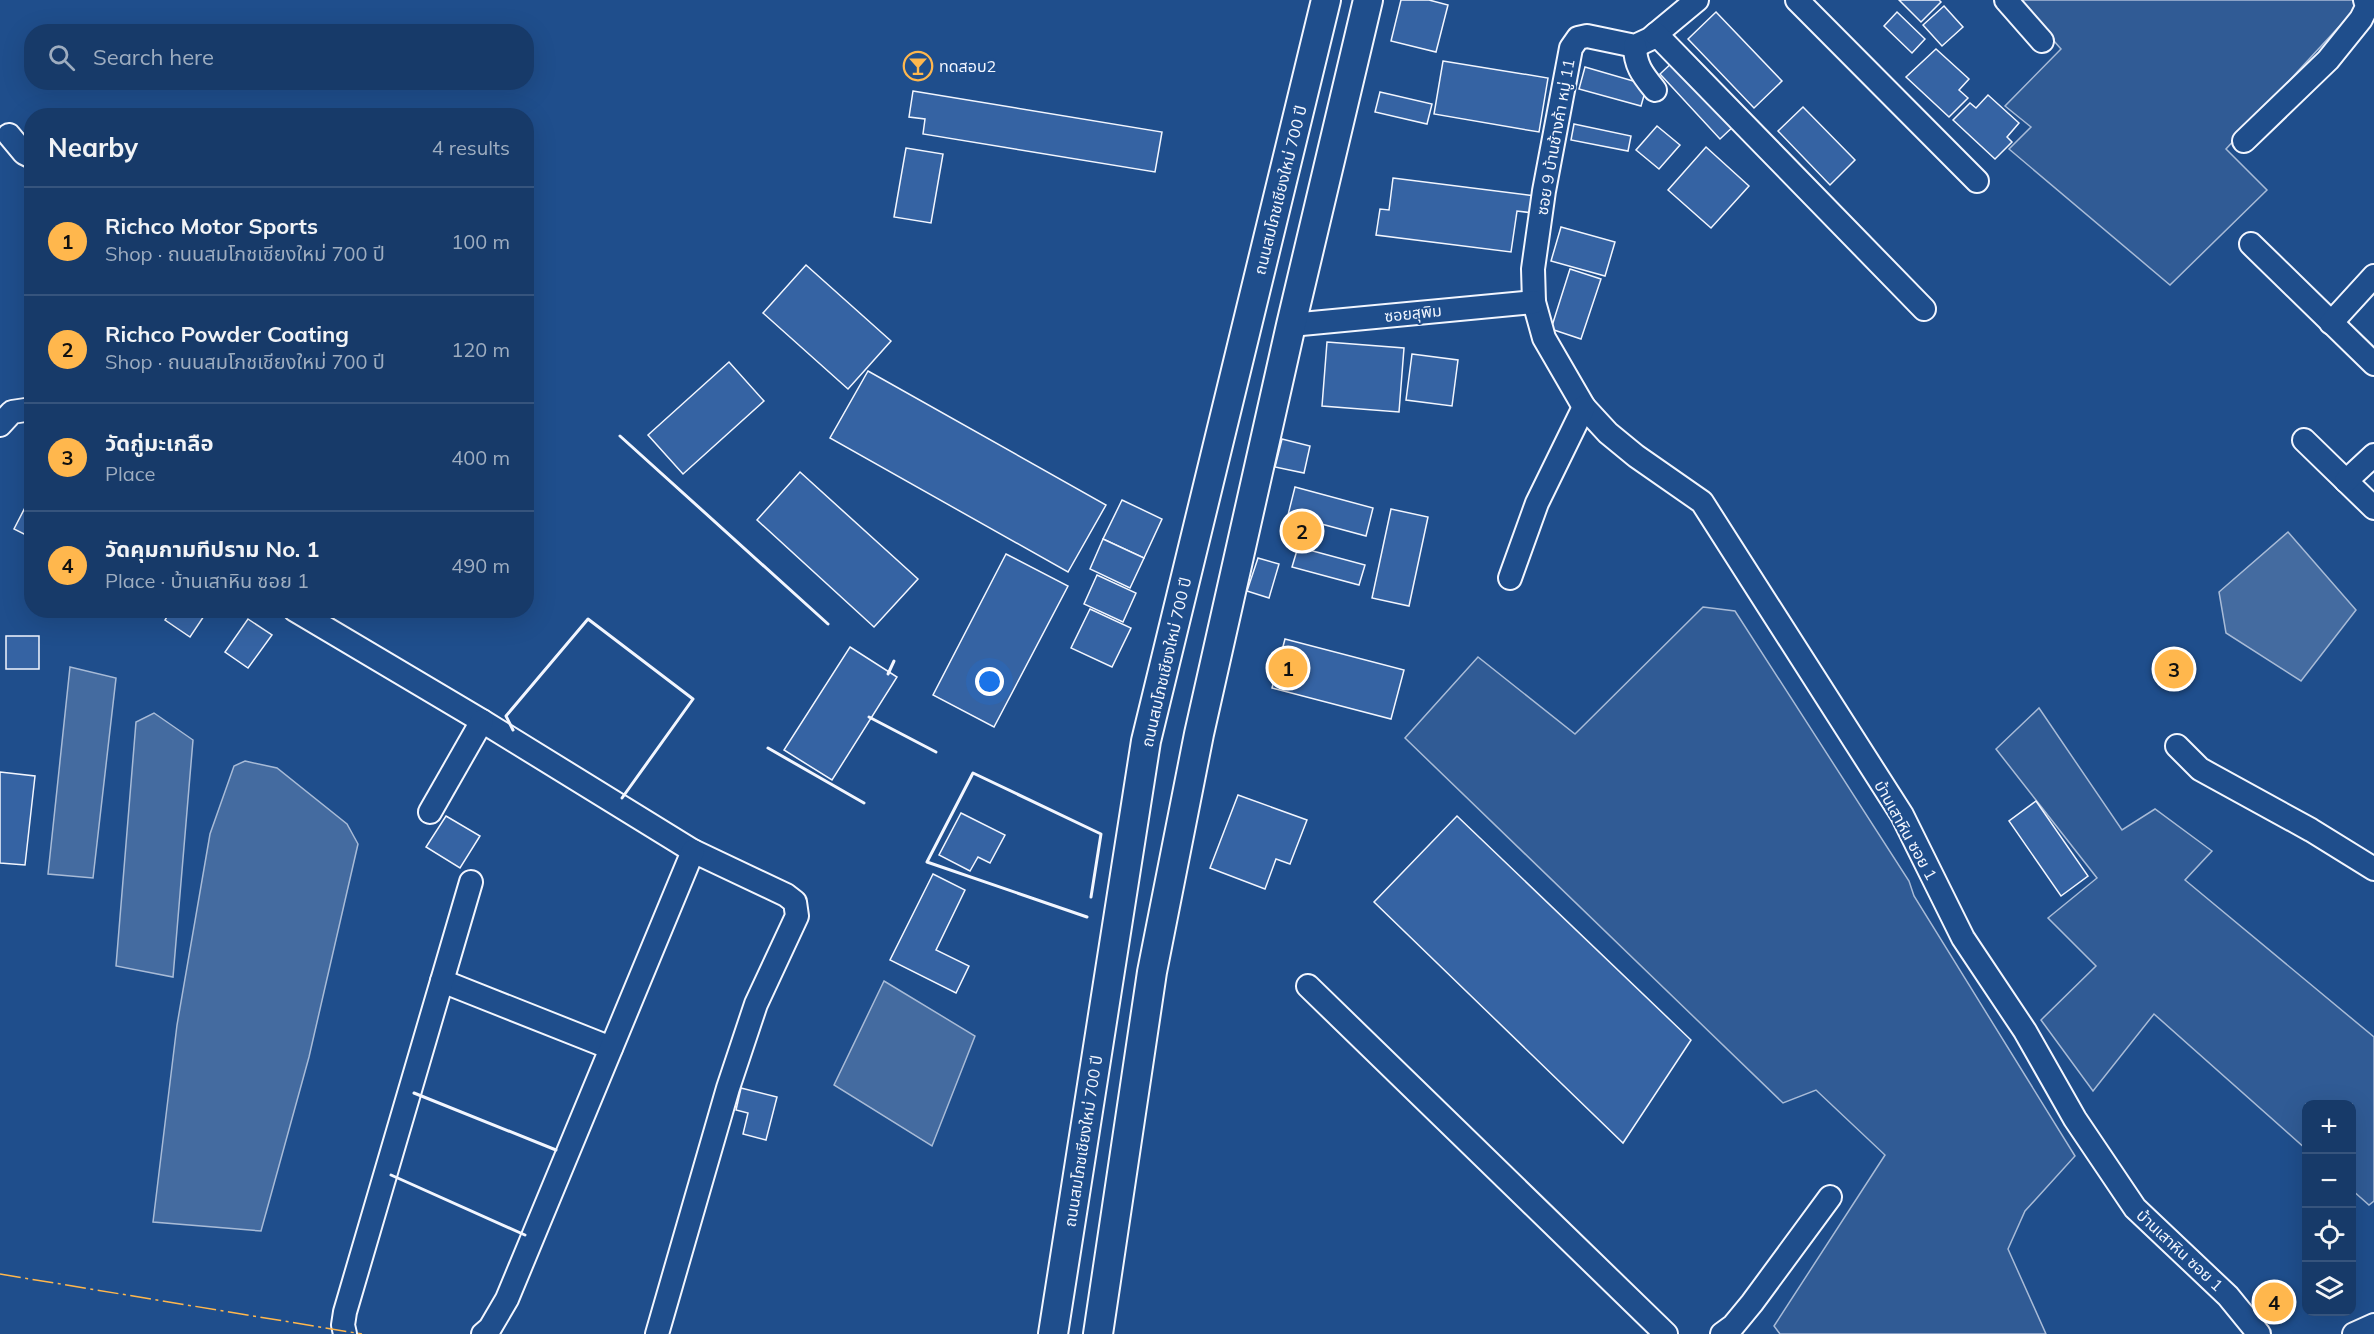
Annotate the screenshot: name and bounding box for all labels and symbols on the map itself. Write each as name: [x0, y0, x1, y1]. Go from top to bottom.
bar icon: ทดสอบ2: [902, 50, 934, 82]
place label: ทดสอบ2: [939, 56, 996, 76]
street label: ซอย 9 บ้านช้างค้า หมู่ 11: [1531, 57, 1579, 217]
street label: ถนนสมโภชเชียงใหม่ 700 ปี: [1249, 103, 1311, 277]
street label: ซอยสุพิม: [1383, 300, 1443, 326]
pin: 2: [1282, 508, 1322, 554]
street label: ถนนสมโภชเชียงใหม่ 700 ปี: [1137, 575, 1195, 749]
pin: 1: [1268, 646, 1308, 690]
pin: 3: [2154, 646, 2194, 692]
your location: [975, 667, 1004, 696]
street label: บ้านเสาหิน ซอย 1: [1870, 777, 1942, 883]
street label: ถนนสมโภชเชียงใหม่ 700 ปี: [1060, 1054, 1106, 1228]
street label: บ้านเสาหิน ซอย 1: [2133, 1205, 2227, 1295]
pin: 4: [2254, 1280, 2294, 1324]

